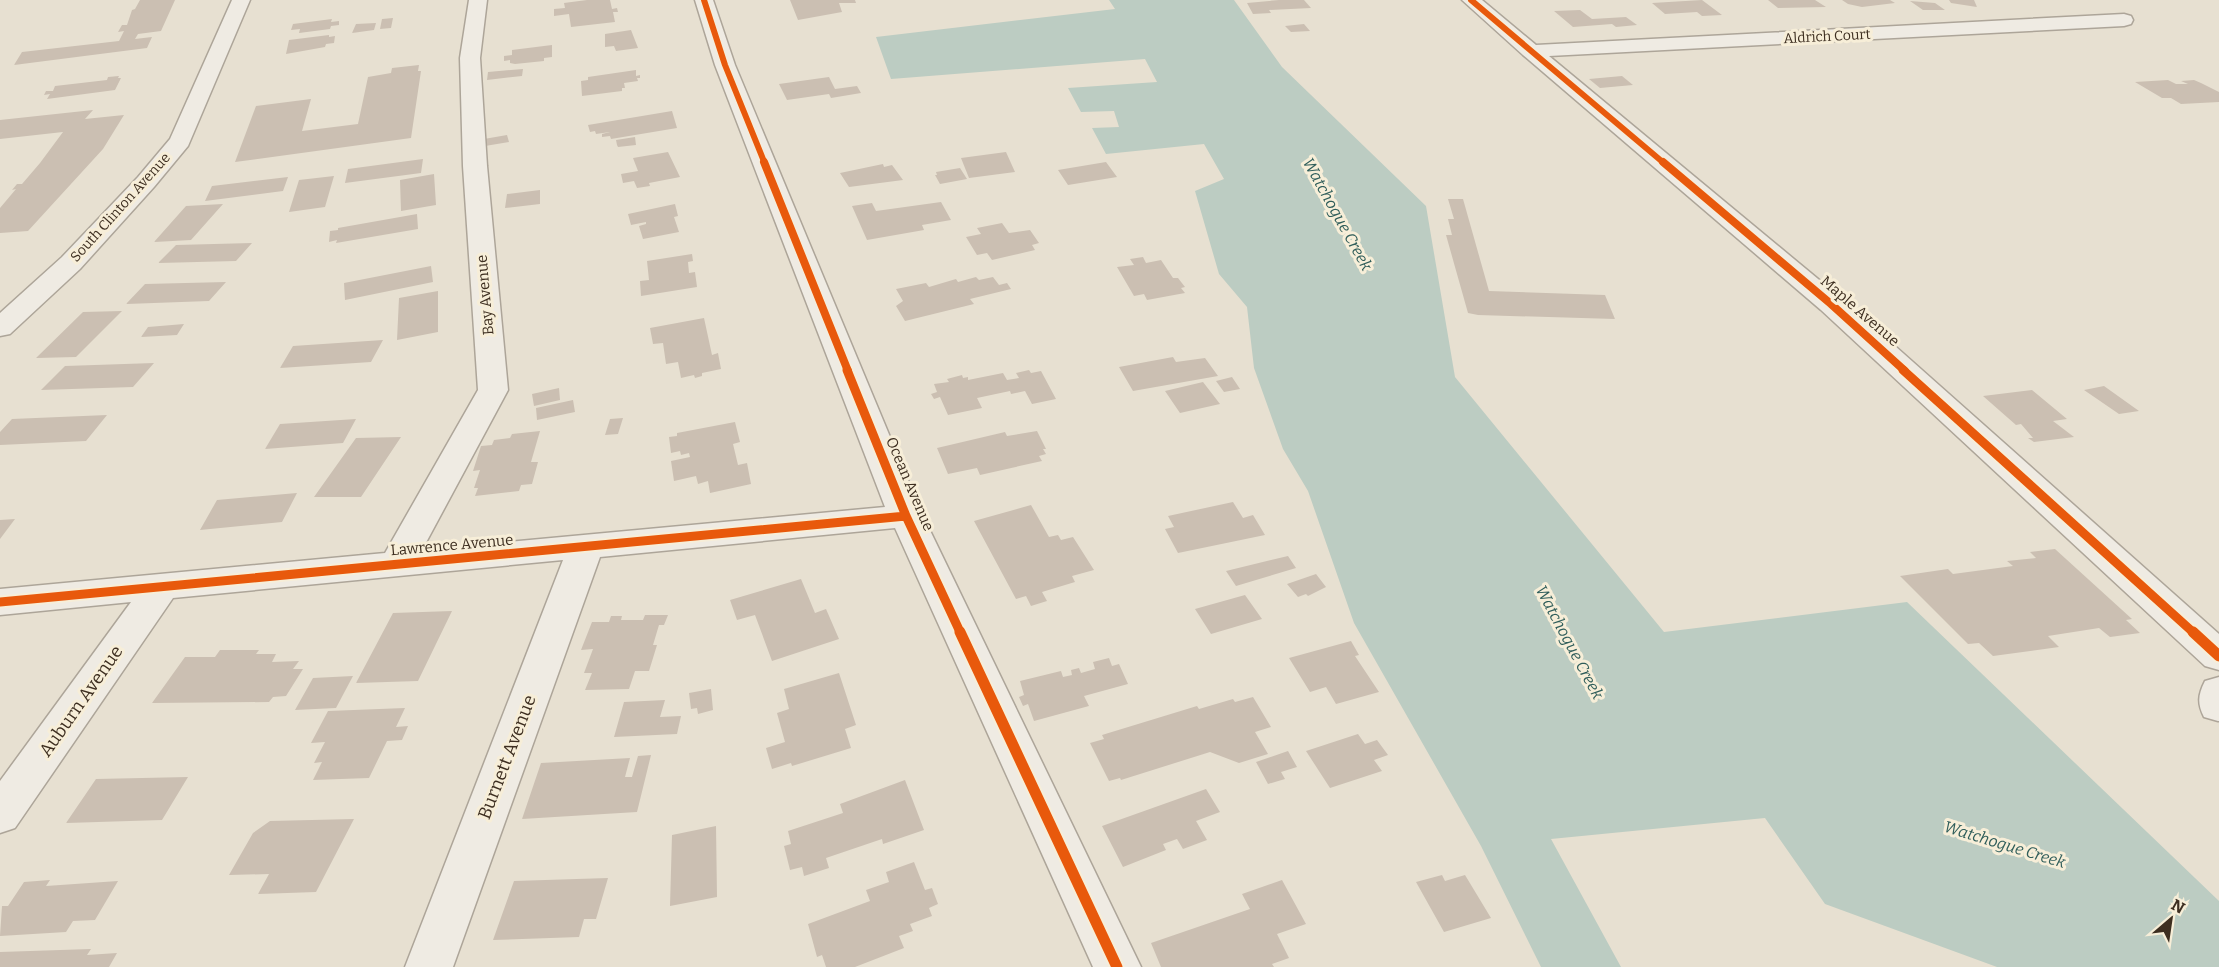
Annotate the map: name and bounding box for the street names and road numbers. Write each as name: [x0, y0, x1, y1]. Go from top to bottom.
street label: Aldrich Court: [1783, 26, 1871, 47]
street label: South Clinton Avenue: [67, 149, 174, 265]
street label: Bay Avenue: [473, 254, 497, 336]
street label: Maple Avenue: [1817, 272, 1903, 350]
street label: Ocean Avenue: [882, 434, 938, 534]
street label: Lawrence Avenue: [390, 531, 514, 559]
street label: Auburn Avenue: [34, 641, 128, 761]
street label: Burnett Avenue: [473, 692, 541, 822]

